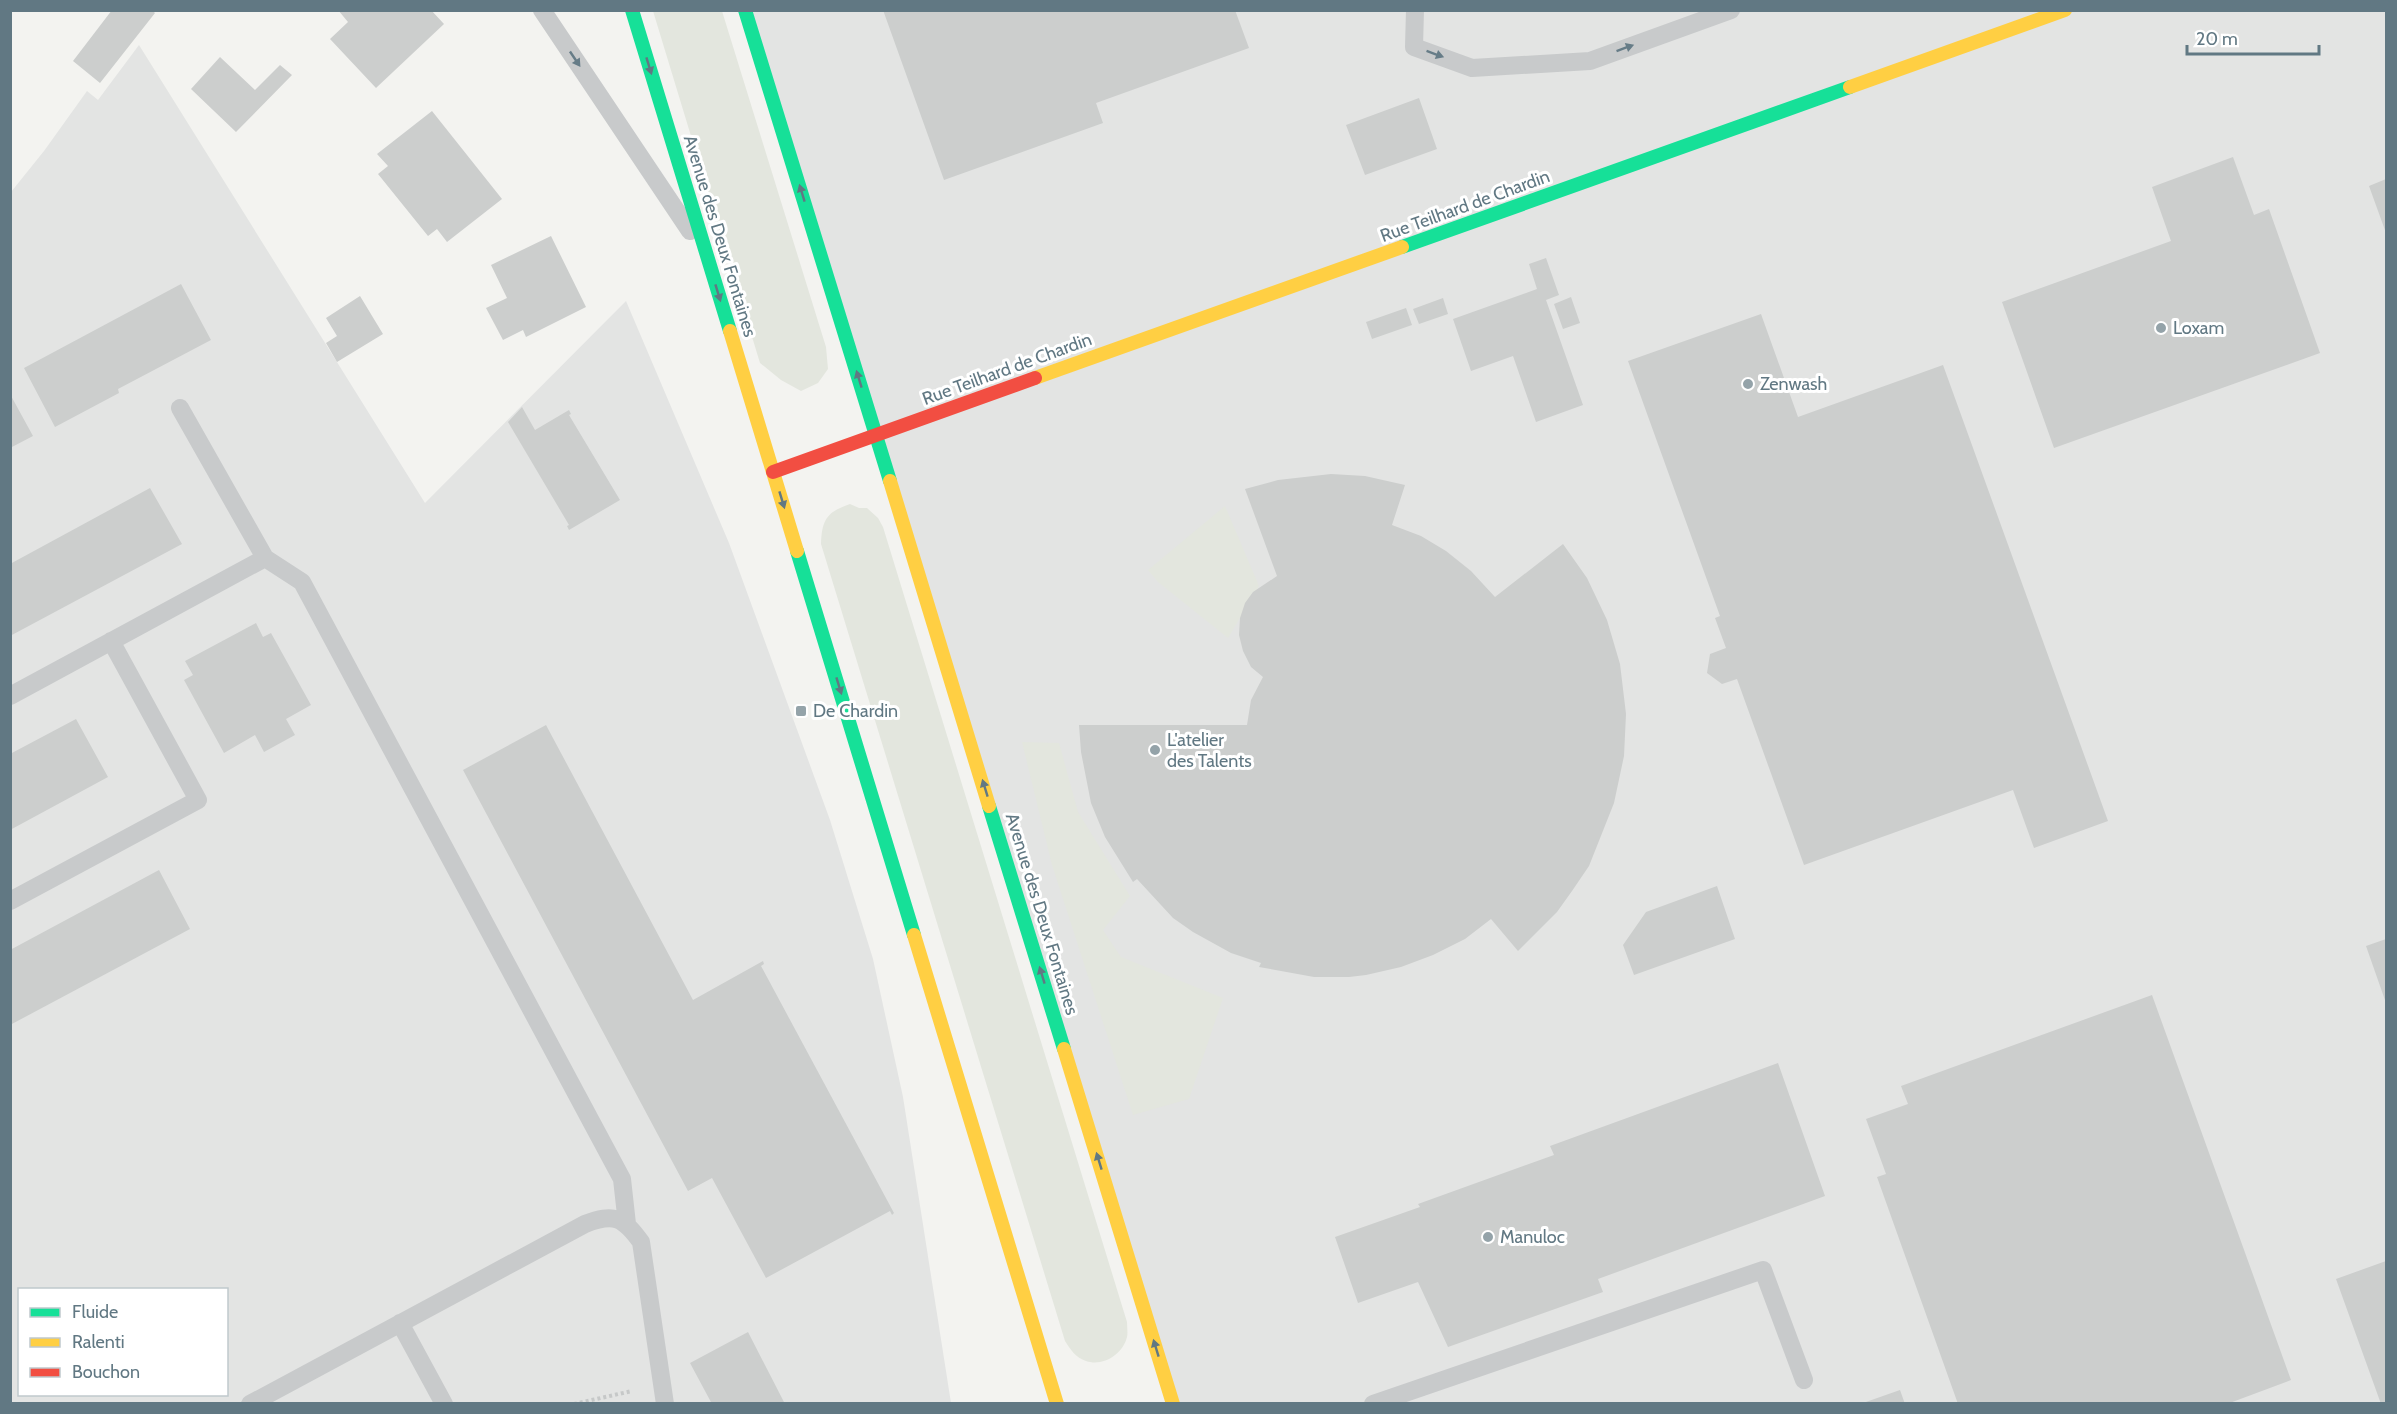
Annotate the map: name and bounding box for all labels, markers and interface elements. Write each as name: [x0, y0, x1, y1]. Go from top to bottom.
scale bar: [2187, 18, 2319, 56]
text: 20 m: [2196, 28, 2238, 50]
one-way arrow: [1616, 43, 1634, 53]
one-way arrow: [1426, 50, 1444, 60]
one-way arrow: [569, 51, 580, 67]
one-way arrow: [645, 57, 654, 75]
street label: Avenue des Deux Fontaines: [679, 132, 761, 340]
street label: Rue Teilhard de Chardin: [1377, 165, 1553, 247]
one-way arrow: [797, 184, 806, 202]
one-way arrow: [714, 284, 723, 302]
place label: Loxam: [2173, 317, 2224, 339]
marker: Loxam: [2154, 321, 2168, 335]
street label: Rue Teilhard de Chardin: [919, 328, 1095, 410]
one-way arrow: [854, 370, 863, 388]
place label: Zenwash: [1760, 373, 1827, 395]
marker: Zenwash: [1741, 377, 1755, 391]
one-way arrow: [778, 491, 787, 509]
one-way arrow: [835, 677, 844, 695]
place label: De Chardin: [813, 700, 898, 722]
marker: De Chardin: [794, 704, 808, 718]
place label: L'atelier des Talents: [1167, 729, 1252, 772]
marker: L'atelier des Talents: [1148, 743, 1162, 757]
one-way arrow: [980, 779, 989, 797]
street label: Avenue des Deux Fontaines: [1001, 810, 1083, 1018]
one-way arrow: [1037, 966, 1046, 984]
one-way arrow: [1094, 1152, 1103, 1170]
place label: Manuloc: [1500, 1226, 1565, 1248]
marker: Manuloc: [1481, 1230, 1495, 1244]
legend: [18, 1288, 228, 1396]
text: Fluide: [72, 1301, 118, 1323]
text: Ralenti: [72, 1331, 125, 1353]
one-way arrow: [1151, 1339, 1160, 1357]
text: Bouchon: [72, 1361, 140, 1383]

